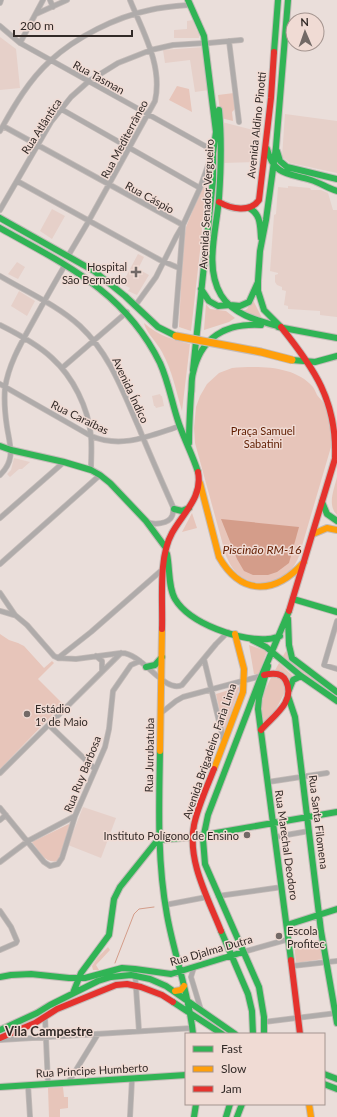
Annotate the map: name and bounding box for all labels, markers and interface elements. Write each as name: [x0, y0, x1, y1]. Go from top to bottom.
scale bar: [14, 12, 132, 38]
north arrow: [285, 12, 325, 52]
text: N: [300, 15, 309, 28]
text: 200 m: [20, 18, 54, 33]
street label: Rua Tasman: [71, 58, 127, 96]
street label: Avenida Aldino Pinotti: [244, 71, 268, 179]
street label: Rua Atlântica: [18, 96, 64, 156]
street label: Rua Mediterrâneo: [98, 98, 150, 180]
street label: Avenida Senador Vergueiro: [196, 139, 216, 269]
street label: Rua Cáspio: [123, 178, 177, 216]
place label: Hospital São Bernardo: [62, 260, 127, 286]
marker: Hospital São Bernardo: [130, 266, 142, 278]
street label: Avenida Índico: [110, 355, 152, 425]
street label: Rua Caraíbas: [49, 397, 111, 437]
park label: Praça Samuel Sabatini: [231, 424, 295, 450]
water label: Piscinão RM-16: [223, 542, 302, 557]
street label: Avenida Brigadeiro Faria Lima: [180, 682, 238, 820]
place label: Estádio 1º de Maio: [35, 702, 88, 728]
marker: Estádio 1º de Maio: [22, 709, 32, 719]
street label: Rua Jurubatuba: [142, 717, 156, 793]
street label: Rua Ruy Barbosa: [61, 734, 103, 814]
street label: Rua Santa Filomena: [307, 774, 331, 870]
street label: Rua Marechal Deodoro: [273, 789, 301, 901]
place label: Instituto Polígono de Ensino: [104, 829, 239, 842]
marker: Instituto Polígono de Ensino: [242, 830, 252, 840]
place label: Escola Profitec: [287, 924, 325, 950]
marker: Escola Profitec: [274, 931, 284, 941]
street label: Rua Djalma Dutra: [168, 932, 254, 968]
district label: Vila Campestre: [4, 1023, 93, 1039]
legend: [185, 1033, 325, 1105]
text: Fast: [221, 1041, 243, 1056]
street label: Rua Principe Humberto: [35, 1061, 149, 1079]
text: Slow: [221, 1061, 247, 1076]
text: Jam: [221, 1081, 242, 1096]

